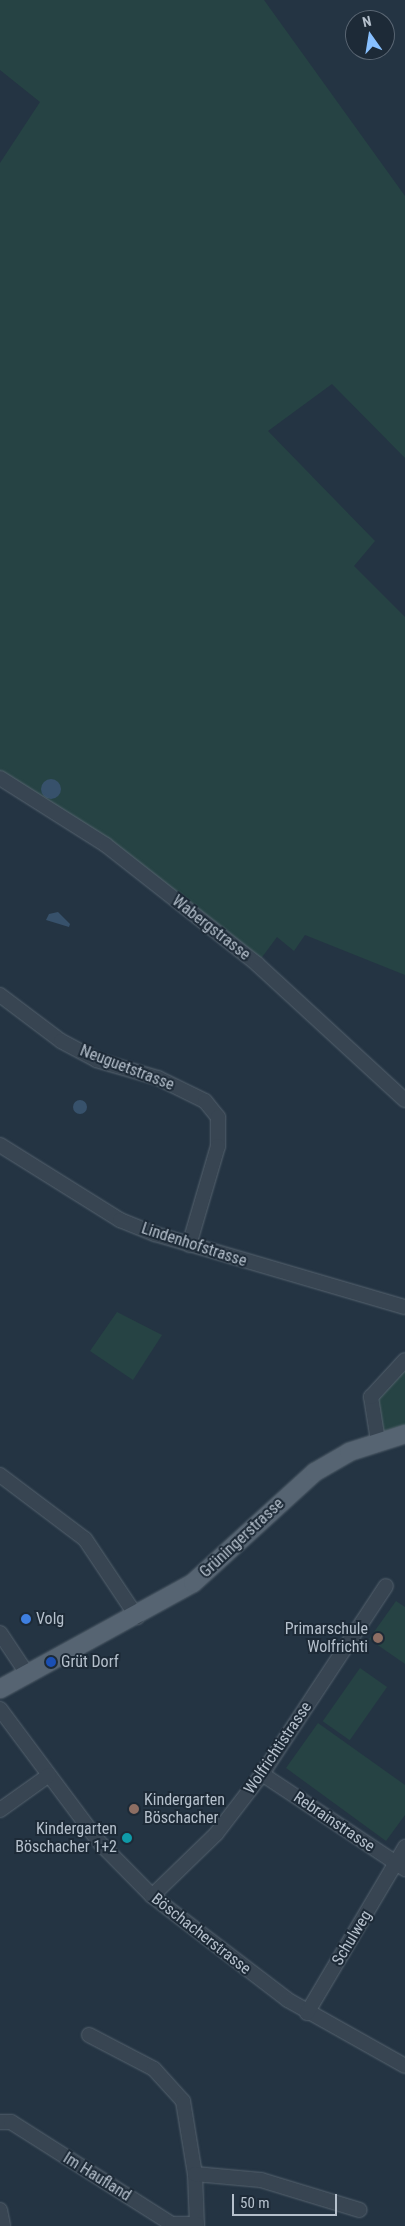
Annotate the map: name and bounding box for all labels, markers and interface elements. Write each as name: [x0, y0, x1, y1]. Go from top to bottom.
north arrow: [345, 10, 395, 60]
text: N: [361, 13, 373, 30]
street label: Wabergstrasse: [168, 892, 254, 964]
street label: Neuguetstrasse: [77, 1041, 177, 1095]
street label: Lindenhofstrasse: [139, 1219, 249, 1271]
street label: Grüningerstrasse: [196, 1494, 288, 1582]
place label: Volg: [36, 1609, 64, 1629]
marker: Volg: [20, 1613, 32, 1625]
place label: Primarschule Wolfrichti: [285, 1619, 368, 1657]
marker: Primarschule Wolfrichti: [372, 1632, 384, 1644]
place label: Grüt Dorf: [61, 1652, 119, 1672]
marker: Grüt Dorf: [45, 1656, 57, 1668]
street label: Wolfrichtistrasse: [240, 1698, 316, 1798]
street label: Rebrainstrasse: [290, 1788, 378, 1856]
place label: Kindergarten Böschacher: [144, 1790, 225, 1828]
marker: Kindergarten Böschacher: [128, 1803, 140, 1815]
place label: Kindergarten Böschacher 1+2: [15, 1819, 117, 1857]
marker: Kindergarten Böschacher 1+2: [121, 1832, 133, 1844]
street label: Böschacherstrasse: [148, 1889, 254, 1979]
street label: Schulweg: [328, 1907, 376, 1969]
street label: Im Haufland: [59, 2149, 135, 2205]
scale bar: [235, 2184, 340, 2216]
text: 50 m: [240, 2194, 270, 2212]

